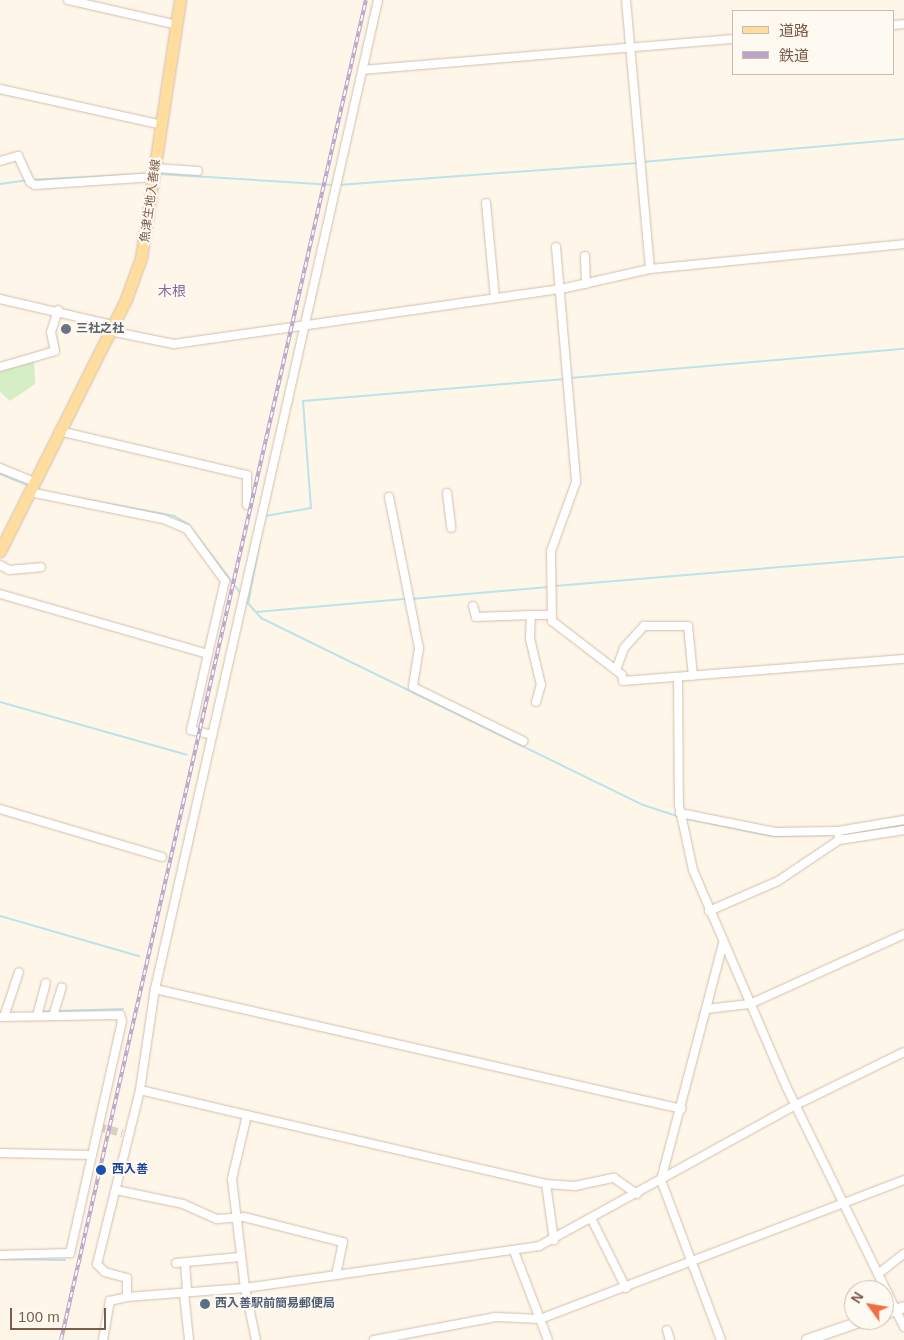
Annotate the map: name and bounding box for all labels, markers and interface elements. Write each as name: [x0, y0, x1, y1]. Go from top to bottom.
legend: [732, 10, 894, 75]
text: 道路: [779, 22, 809, 39]
text: 鉄道: [779, 47, 809, 64]
street label: 魚津生地入善線: [138, 158, 164, 244]
district label: 木根: [158, 283, 186, 299]
place label: 三社之社: [76, 322, 124, 336]
marker: 三社之社: [60, 323, 72, 335]
marker: 西入善: [94, 1163, 108, 1177]
place label: 西入善: [112, 1163, 148, 1177]
north arrow: [844, 1280, 894, 1330]
text: N: [848, 1289, 867, 1306]
place label: 西入善駅前簡易郵便局: [215, 1297, 335, 1311]
scale bar: [12, 1298, 109, 1330]
marker: 西入善駅前簡易郵便局: [199, 1298, 211, 1310]
text: 100 m: [18, 1308, 60, 1325]

